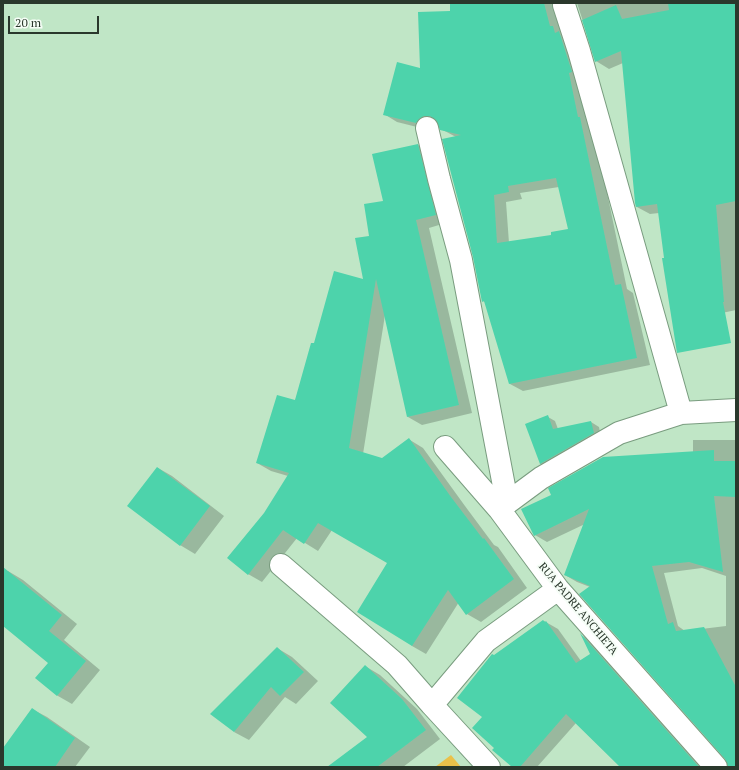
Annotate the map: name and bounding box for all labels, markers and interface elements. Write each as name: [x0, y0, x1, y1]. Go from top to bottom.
scale bar: [10, 8, 101, 34]
text: 20 m: [15, 15, 41, 30]
street label: RUA PADRE ANCHIETA: [536, 560, 620, 658]

